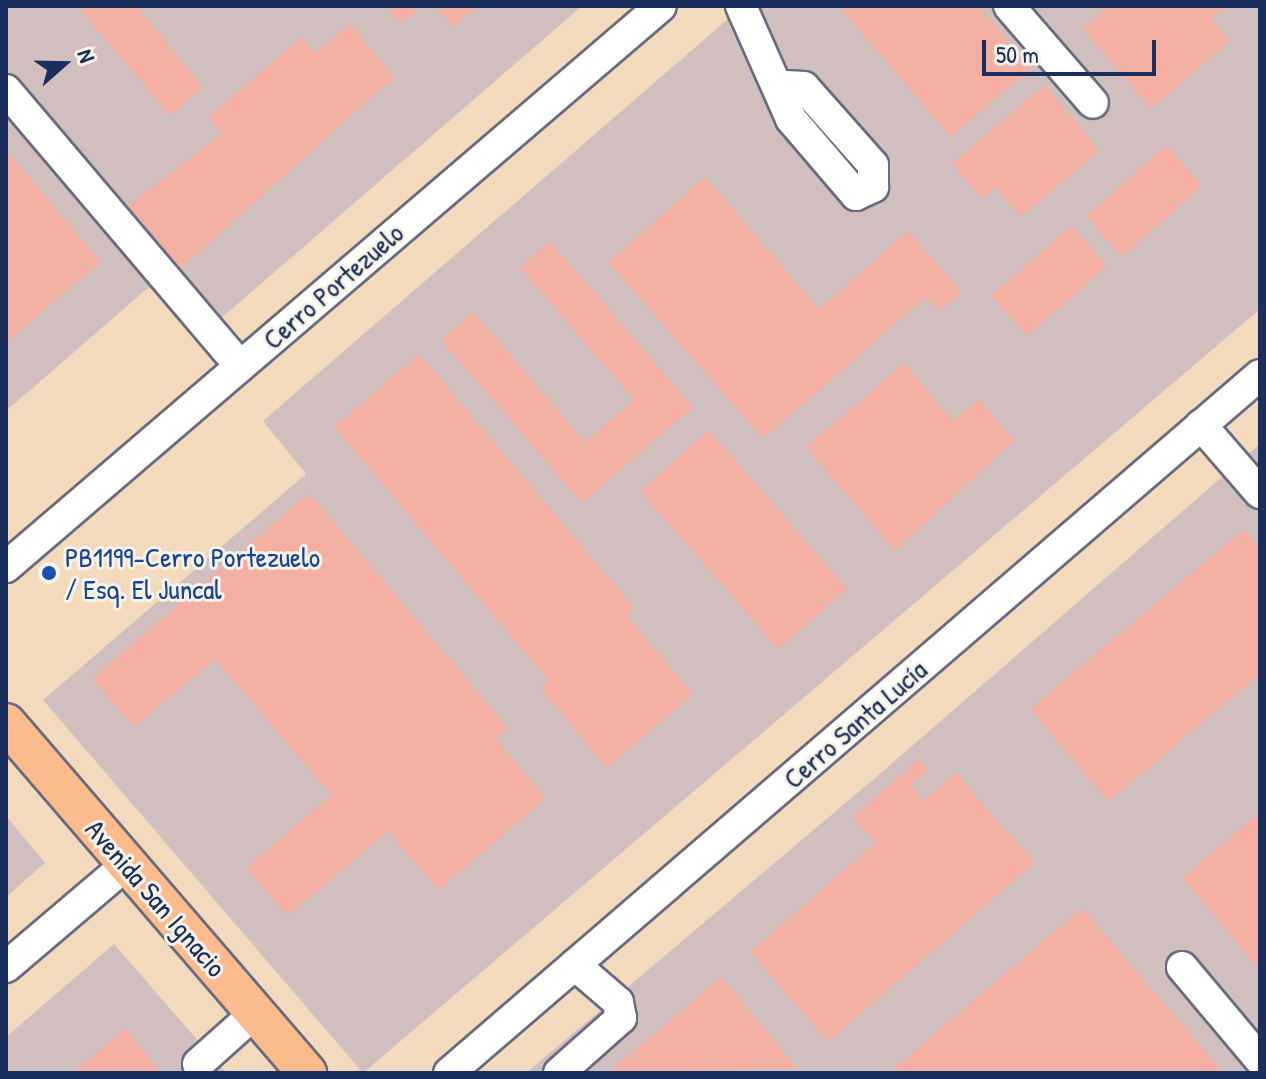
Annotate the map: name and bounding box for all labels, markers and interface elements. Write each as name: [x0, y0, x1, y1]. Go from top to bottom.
north arrow: [24, 24, 104, 104]
scale bar: [986, 24, 1160, 74]
text: 50 m: [996, 38, 1039, 70]
text: N: [70, 45, 103, 66]
street label: Cerro Portezuelo: [256, 216, 410, 356]
place label: PB1199-Cerro Portezuelo / Esq. El Juncal: [65, 540, 320, 606]
marker: PB1199-Cerro Portezuelo / Esq. El Juncal: [40, 564, 58, 582]
street label: Cerro Santa Lucía: [776, 653, 934, 795]
street label: Avenida San Ignacio: [79, 813, 233, 983]

